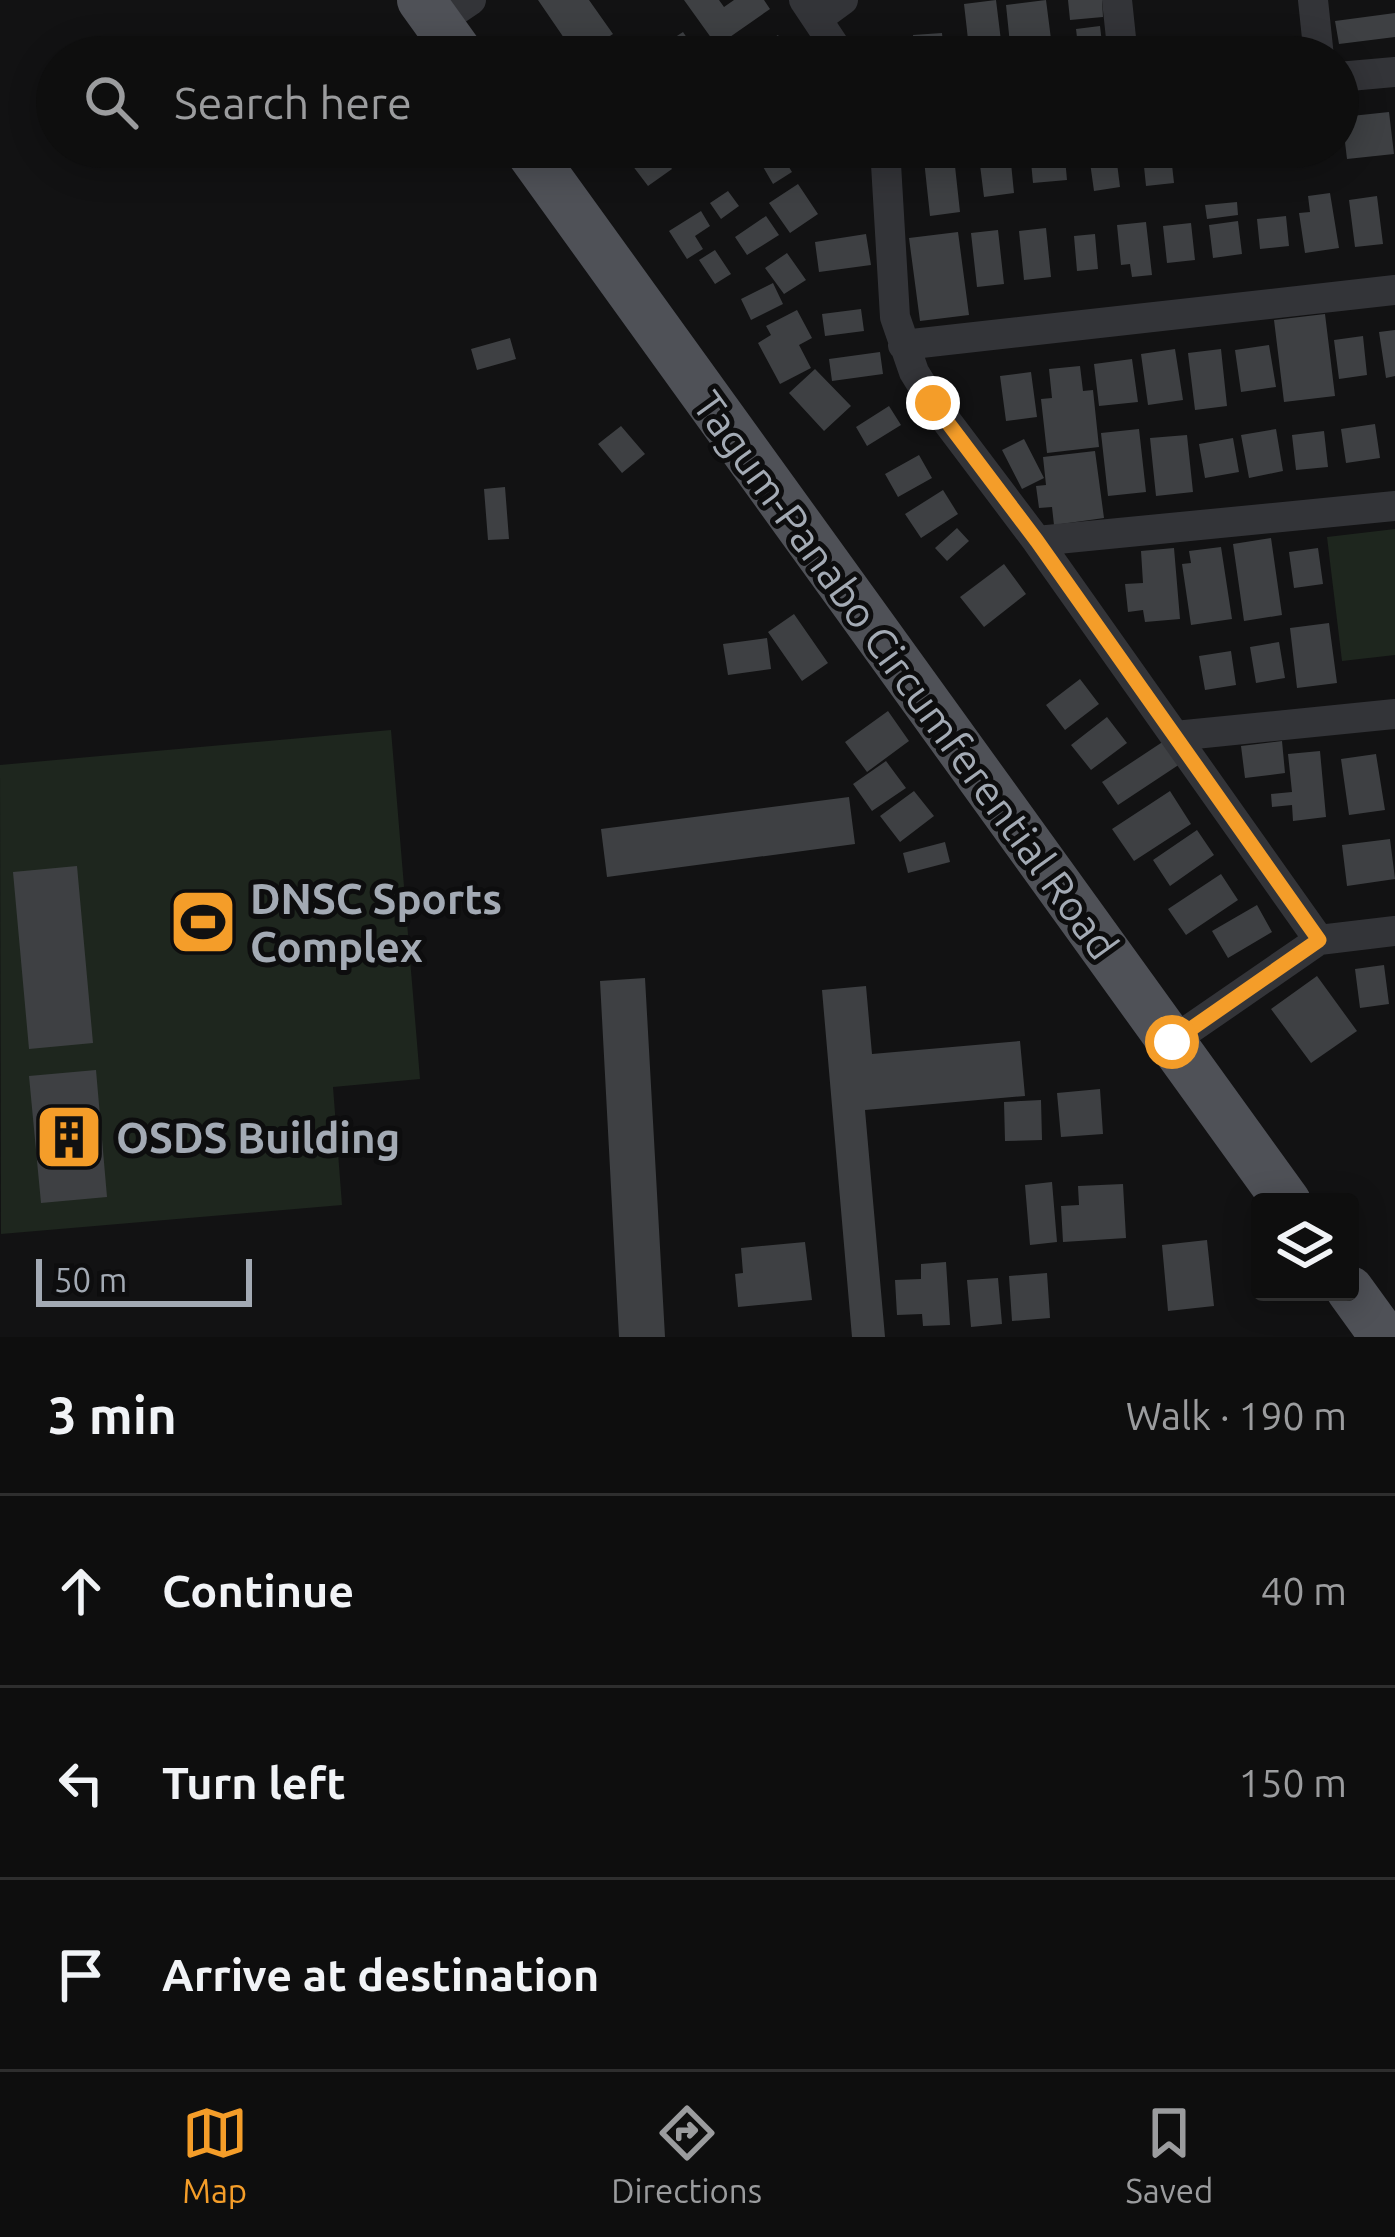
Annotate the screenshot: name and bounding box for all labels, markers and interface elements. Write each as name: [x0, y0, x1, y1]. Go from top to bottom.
search box: [36, 36, 1359, 168]
icon: search: [78, 69, 144, 135]
text: Search here: [174, 77, 412, 128]
route end: [906, 376, 960, 430]
street label: Tagum-Panabo Circumferential Road: [684, 382, 1128, 968]
place label: DNSC Sports Complex: [250, 875, 502, 970]
sports icon: DNSC Sports Complex: [168, 887, 238, 957]
route start: [1145, 1015, 1199, 1069]
building icon: OSDS Building: [34, 1102, 104, 1172]
place label: OSDS Building: [116, 1114, 400, 1161]
map controls: [1251, 1193, 1359, 1301]
button: layers: [1251, 1193, 1359, 1301]
scale bar: [36, 1253, 252, 1306]
text: 50 m: [54, 1261, 127, 1298]
text: 3 min: [48, 1386, 177, 1444]
text: Walk · 190 m: [1126, 1394, 1347, 1437]
icon: ahead: [48, 1558, 114, 1624]
text: Continue: [162, 1565, 354, 1616]
text: 40 m: [1260, 1569, 1347, 1612]
icon: left: [48, 1750, 114, 1816]
text: Turn left: [162, 1757, 346, 1808]
text: 150 m: [1238, 1761, 1347, 1804]
icon: arrive: [48, 1942, 114, 2008]
text: Arrive at destination: [162, 1949, 599, 2000]
tab: Map: [182, 2100, 248, 2209]
tab: Directions: [611, 2100, 762, 2209]
tab: Saved: [1125, 2100, 1213, 2209]

